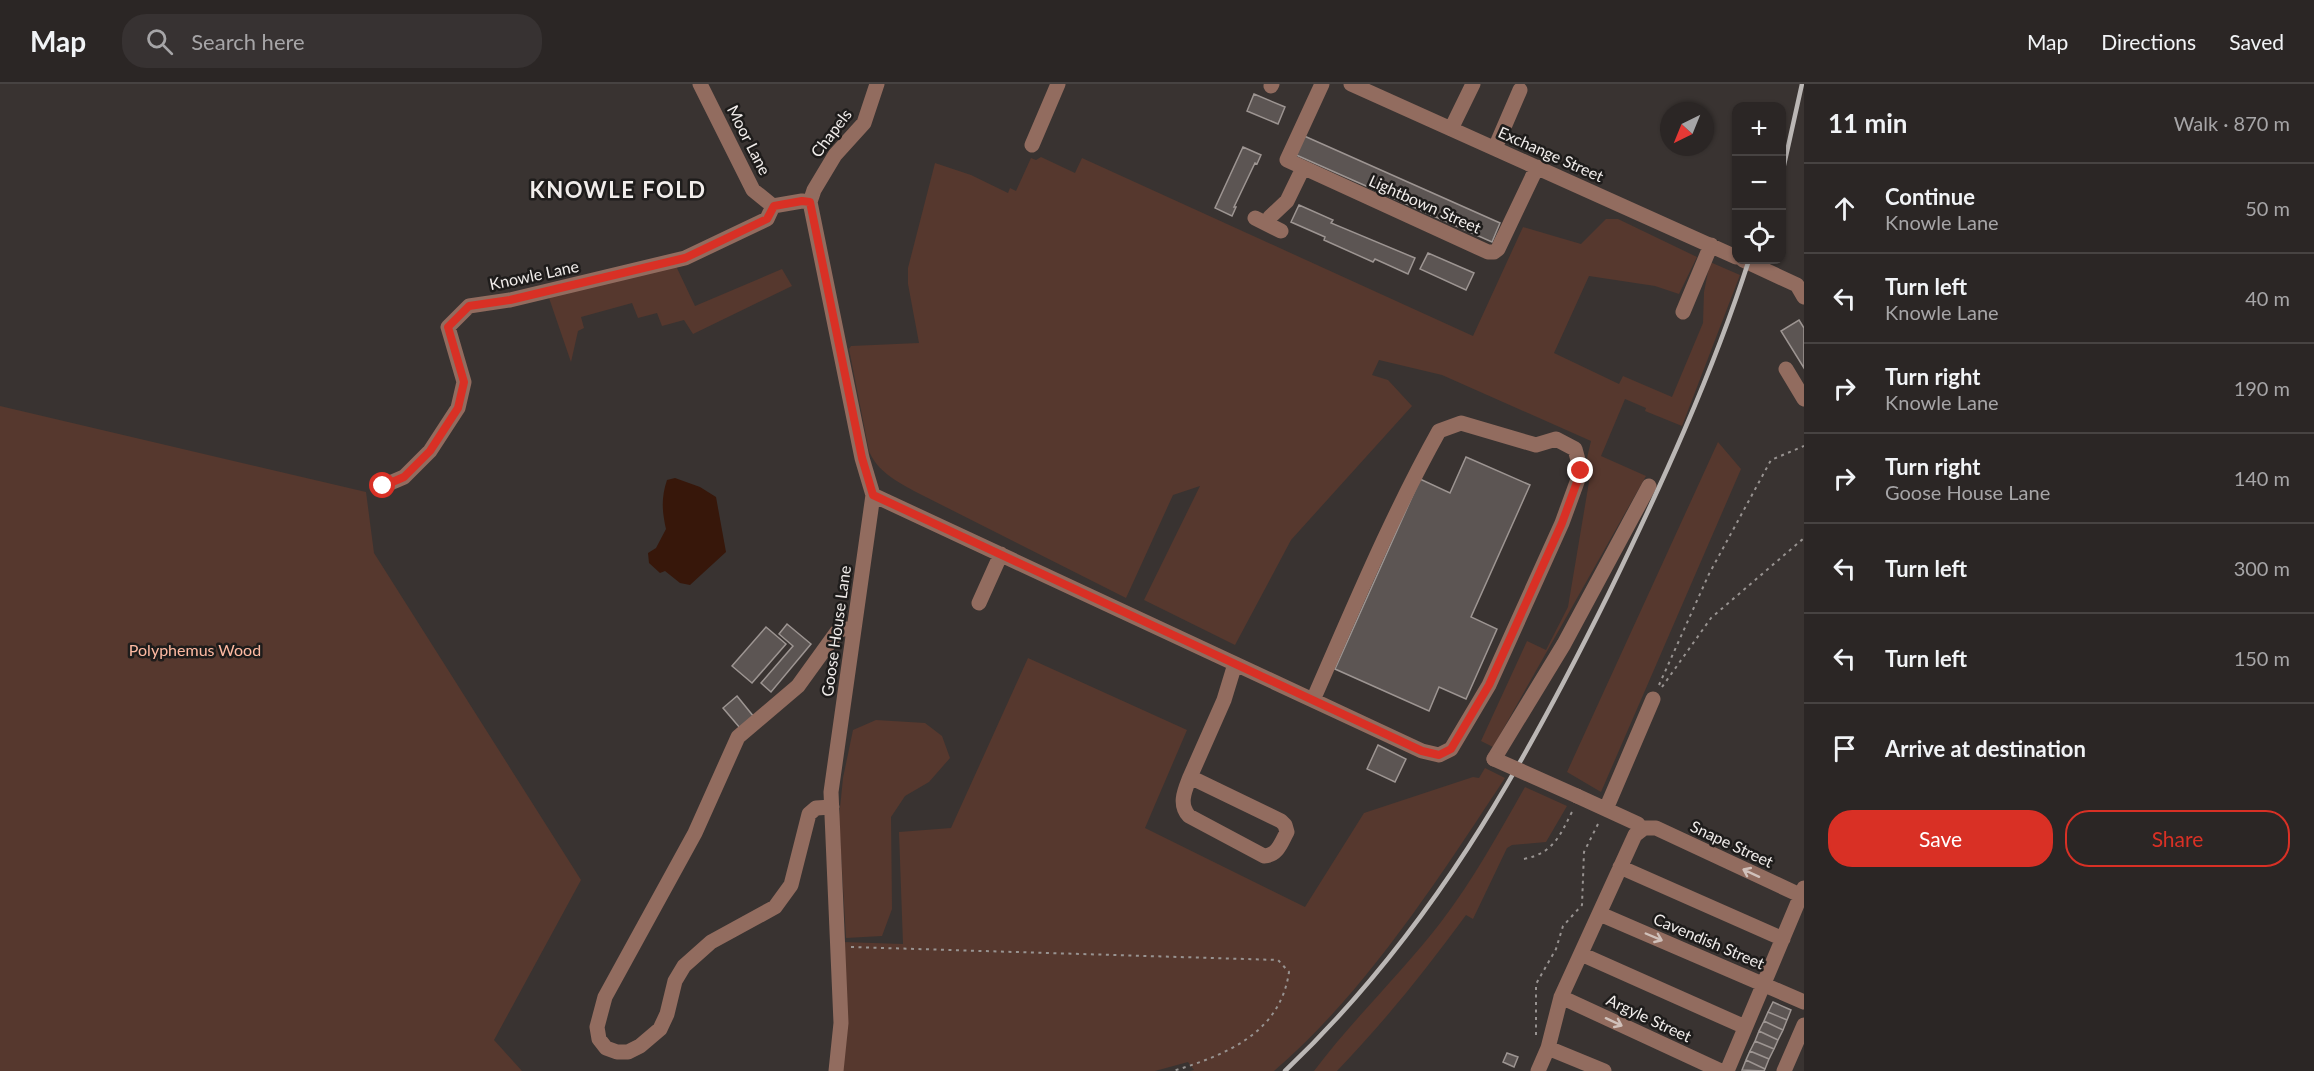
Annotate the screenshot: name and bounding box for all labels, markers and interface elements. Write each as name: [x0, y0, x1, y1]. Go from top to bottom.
search box: [122, 14, 542, 68]
text: Map: [30, 24, 86, 58]
icon: search: [143, 25, 176, 58]
text: Search here: [191, 28, 305, 55]
text: Map: [2027, 29, 2068, 54]
text: Directions: [2101, 29, 2196, 54]
text: Saved: [2229, 29, 2284, 54]
street label: Moor Lane: [724, 102, 775, 178]
north arrow: [1660, 102, 1714, 156]
map controls: [1732, 102, 1786, 264]
button: +: [1732, 102, 1786, 156]
street label: Chapels: [806, 105, 855, 161]
text: 11 min: [1828, 107, 1908, 139]
text: Walk · 870 m: [2174, 111, 2290, 135]
street label: Exchange Street: [1496, 122, 1607, 185]
button: −: [1732, 156, 1786, 210]
street label: Lightbown Street: [1366, 170, 1484, 237]
district label: KNOWLE FOLD: [530, 176, 706, 203]
text: Continue: [1885, 183, 1975, 210]
icon: ahead: [1828, 192, 1861, 225]
text: 50 m: [2245, 196, 2290, 220]
button: locate: [1732, 210, 1786, 264]
text: Knowle Lane: [1885, 210, 1999, 234]
street label: Knowle Lane: [487, 256, 580, 293]
text: Turn left: [1885, 273, 1967, 300]
icon: left: [1828, 282, 1861, 315]
text: 40 m: [2245, 286, 2290, 310]
text: Knowle Lane: [1885, 300, 1999, 324]
text: Turn right: [1885, 363, 1980, 390]
icon: right: [1828, 372, 1861, 405]
text: 190 m: [2234, 376, 2290, 400]
text: Knowle Lane: [1885, 390, 1999, 414]
text: Turn right: [1885, 453, 1980, 480]
route end: [1567, 457, 1593, 483]
icon: right: [1828, 462, 1861, 495]
text: 140 m: [2234, 466, 2290, 490]
route start: [369, 472, 395, 498]
text: Goose House Lane: [1885, 480, 2050, 504]
icon: left: [1828, 552, 1861, 585]
text: Turn left: [1885, 555, 1967, 582]
text: 300 m: [2234, 556, 2290, 580]
street label: Goose House Lane: [817, 564, 854, 698]
park label: Polyphemus Wood: [129, 640, 261, 659]
icon: left: [1828, 642, 1861, 675]
text: Turn left: [1885, 645, 1967, 672]
text: 150 m: [2234, 646, 2290, 670]
icon: arrive: [1828, 732, 1861, 765]
text: Arrive at destination: [1885, 735, 2086, 762]
button: Save: [1828, 810, 2053, 867]
button: Share: [2065, 810, 2290, 867]
street label: Snape Street: [1688, 816, 1777, 871]
one-way arrow: [1743, 866, 1761, 878]
street label: Cavendish Street: [1651, 909, 1768, 973]
one-way arrow: [1644, 932, 1663, 943]
street label: Argyle Street: [1604, 990, 1695, 1046]
one-way arrow: [1605, 1016, 1623, 1028]

